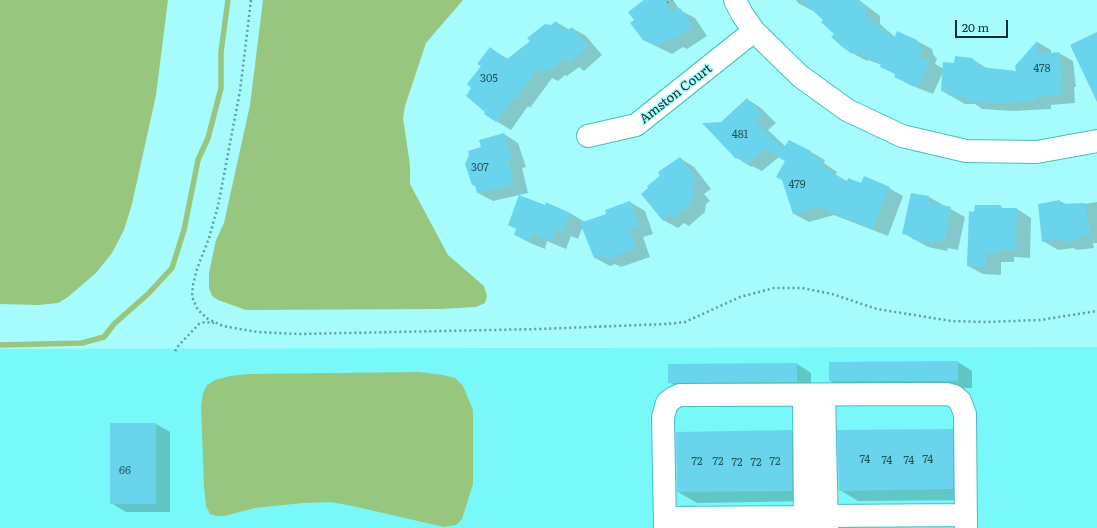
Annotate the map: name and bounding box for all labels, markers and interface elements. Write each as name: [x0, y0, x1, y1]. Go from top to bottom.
scale bar: [957, 12, 1010, 38]
text: 20 m: [962, 18, 989, 36]
street label: Amston Court: [637, 61, 715, 127]
house number: 478: [1033, 62, 1051, 76]
house number: 305: [480, 72, 498, 86]
house number: 481: [732, 128, 748, 142]
house number: 307: [471, 161, 489, 175]
house number: 479: [788, 178, 806, 192]
house number: 74: [860, 453, 870, 467]
house number: 74: [923, 453, 933, 467]
house number: 74: [882, 454, 892, 468]
house number: 74: [904, 454, 914, 468]
house number: 72: [691, 455, 703, 469]
house number: 72: [712, 455, 724, 469]
house number: 72: [769, 455, 781, 469]
house number: 72: [731, 456, 743, 470]
house number: 72: [750, 456, 762, 470]
house number: 66: [119, 464, 131, 478]

